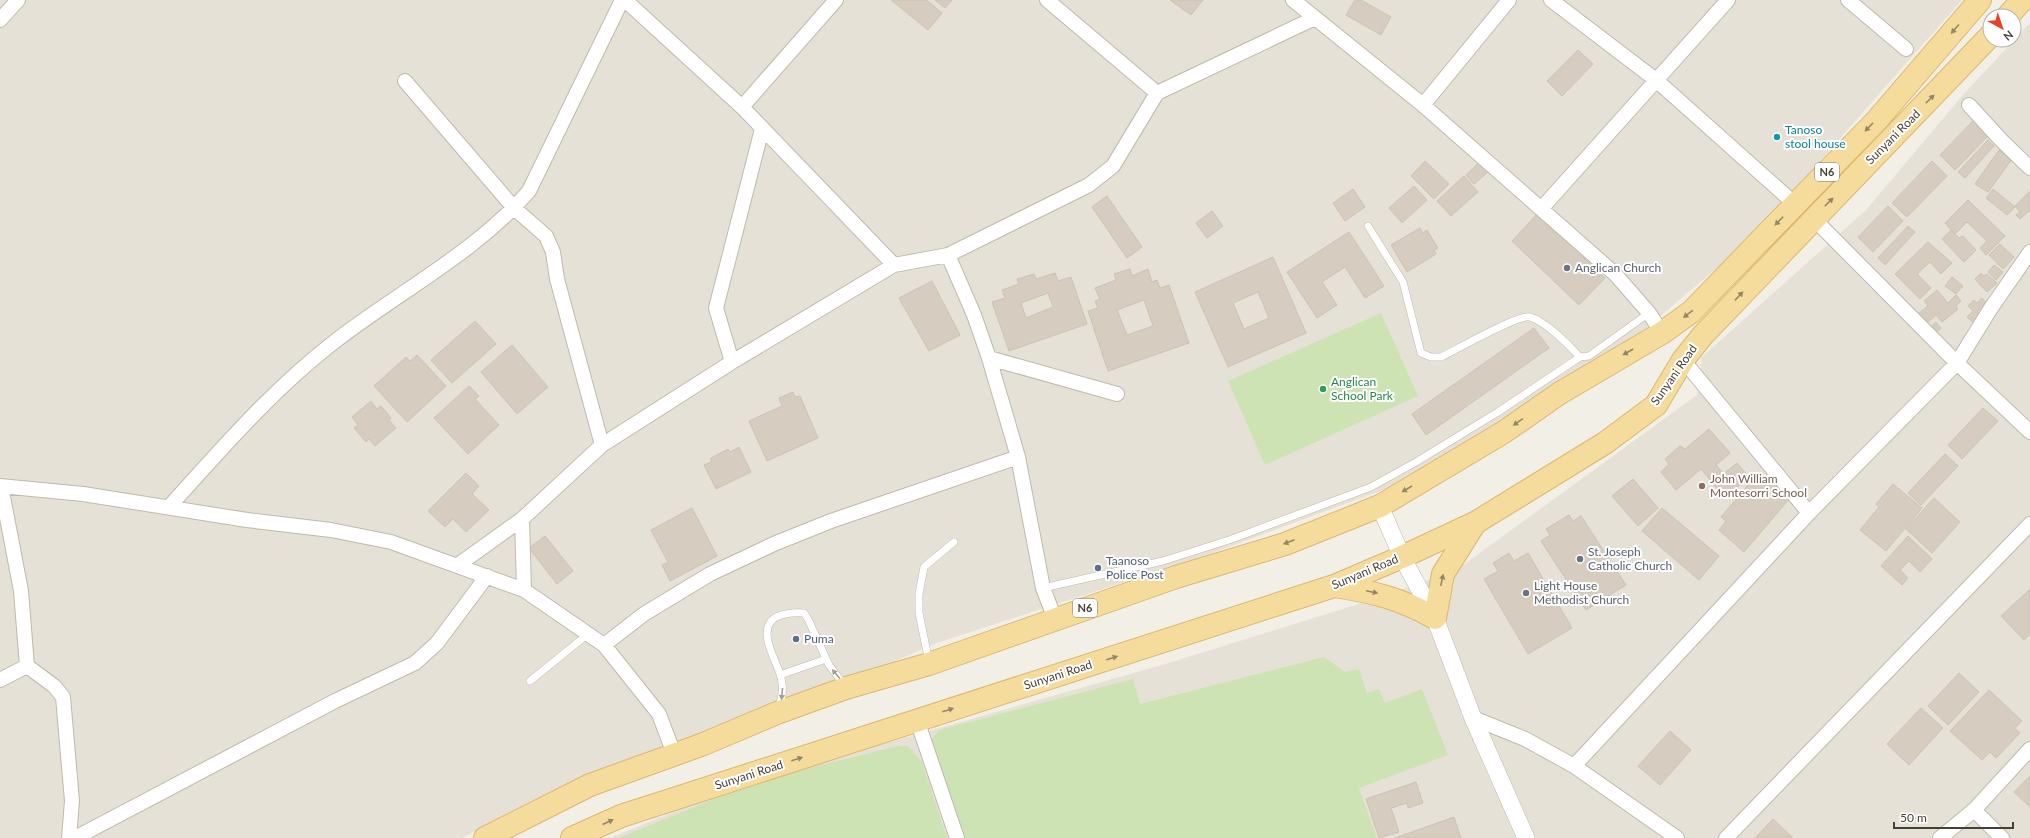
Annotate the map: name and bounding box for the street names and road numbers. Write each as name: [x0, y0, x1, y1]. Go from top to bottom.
street label: Sunyani Road: [1862, 106, 1923, 167]
road number: N6: [1815, 163, 1839, 181]
street label: Sunyani Road: [1647, 341, 1700, 408]
street label: Sunyani Road: [1329, 551, 1400, 592]
road number: N6: [1073, 599, 1097, 617]
street label: Sunyani Road: [1022, 656, 1094, 693]
street label: Sunyani Road: [713, 756, 785, 793]

